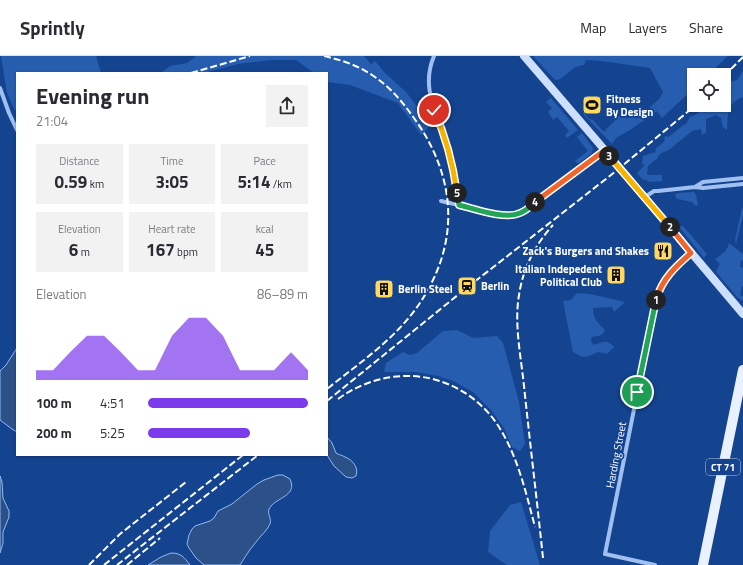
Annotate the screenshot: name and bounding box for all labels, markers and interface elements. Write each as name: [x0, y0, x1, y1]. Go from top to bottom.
text: Sprintly: [20, 13, 85, 42]
text: Map: [580, 17, 606, 38]
text: Layers: [628, 17, 667, 38]
text: Share: [689, 17, 723, 38]
map controls: [687, 68, 731, 112]
button: locate: [687, 68, 731, 112]
text: Evening run: [36, 79, 149, 113]
button: share: [266, 85, 308, 127]
place label: Fitness By Design: [606, 91, 653, 120]
pin: [417, 93, 451, 127]
sports icon: Fitness By Design: [581, 94, 603, 116]
icon: check: [423, 99, 445, 121]
text: 21:04: [36, 111, 68, 131]
pin: 3: [599, 146, 619, 166]
text: 3: [606, 148, 612, 164]
text: Distance: [59, 153, 99, 169]
text: Time: [161, 153, 183, 169]
text: Pace: [254, 153, 276, 169]
text: 0.59: [54, 169, 87, 195]
text: 3:05: [156, 169, 188, 195]
text: 5:14: [237, 169, 270, 195]
text: km: [87, 176, 104, 192]
text: /km: [270, 176, 292, 192]
pin: 5: [447, 183, 467, 203]
text: 5: [454, 185, 460, 201]
pin: 4: [525, 192, 545, 212]
text: 4: [532, 194, 538, 210]
pin: 2: [660, 217, 680, 237]
text: 2: [667, 219, 673, 235]
text: Elevation: [58, 221, 101, 237]
text: Heart rate: [148, 221, 196, 237]
text: kcal: [256, 221, 274, 237]
text: 6: [69, 237, 78, 263]
text: 167: [146, 237, 175, 263]
text: 45: [255, 237, 274, 263]
restaurant icon: Zack's Burgers and Shakes: [652, 240, 674, 262]
place label: Zack's Burgers and Shakes: [522, 243, 649, 259]
text: m: [78, 244, 90, 260]
text: bpm: [175, 244, 198, 260]
place label: Italian Indepedent Political Club: [515, 261, 602, 290]
building icon: Italian Indepedent Political Club: [605, 264, 627, 286]
station icon: Berlin: [456, 275, 478, 297]
building icon: Berlin Steel: [373, 278, 395, 300]
place label: Berlin: [481, 278, 509, 294]
place label: Berlin Steel: [398, 281, 453, 297]
text: Elevation: [36, 284, 87, 304]
text: 86–89 m: [257, 284, 308, 304]
pin: 1: [646, 290, 666, 310]
text: 1: [653, 292, 659, 308]
pin: [620, 375, 654, 409]
icon: arrive: [626, 381, 648, 403]
text: 100 m: [36, 393, 72, 413]
text: 4:51: [100, 393, 125, 413]
street label: Harding Street: [602, 420, 630, 489]
text: 200 m: [36, 423, 72, 443]
text: 5:25: [100, 423, 125, 443]
road number: CT 71: [706, 459, 740, 475]

